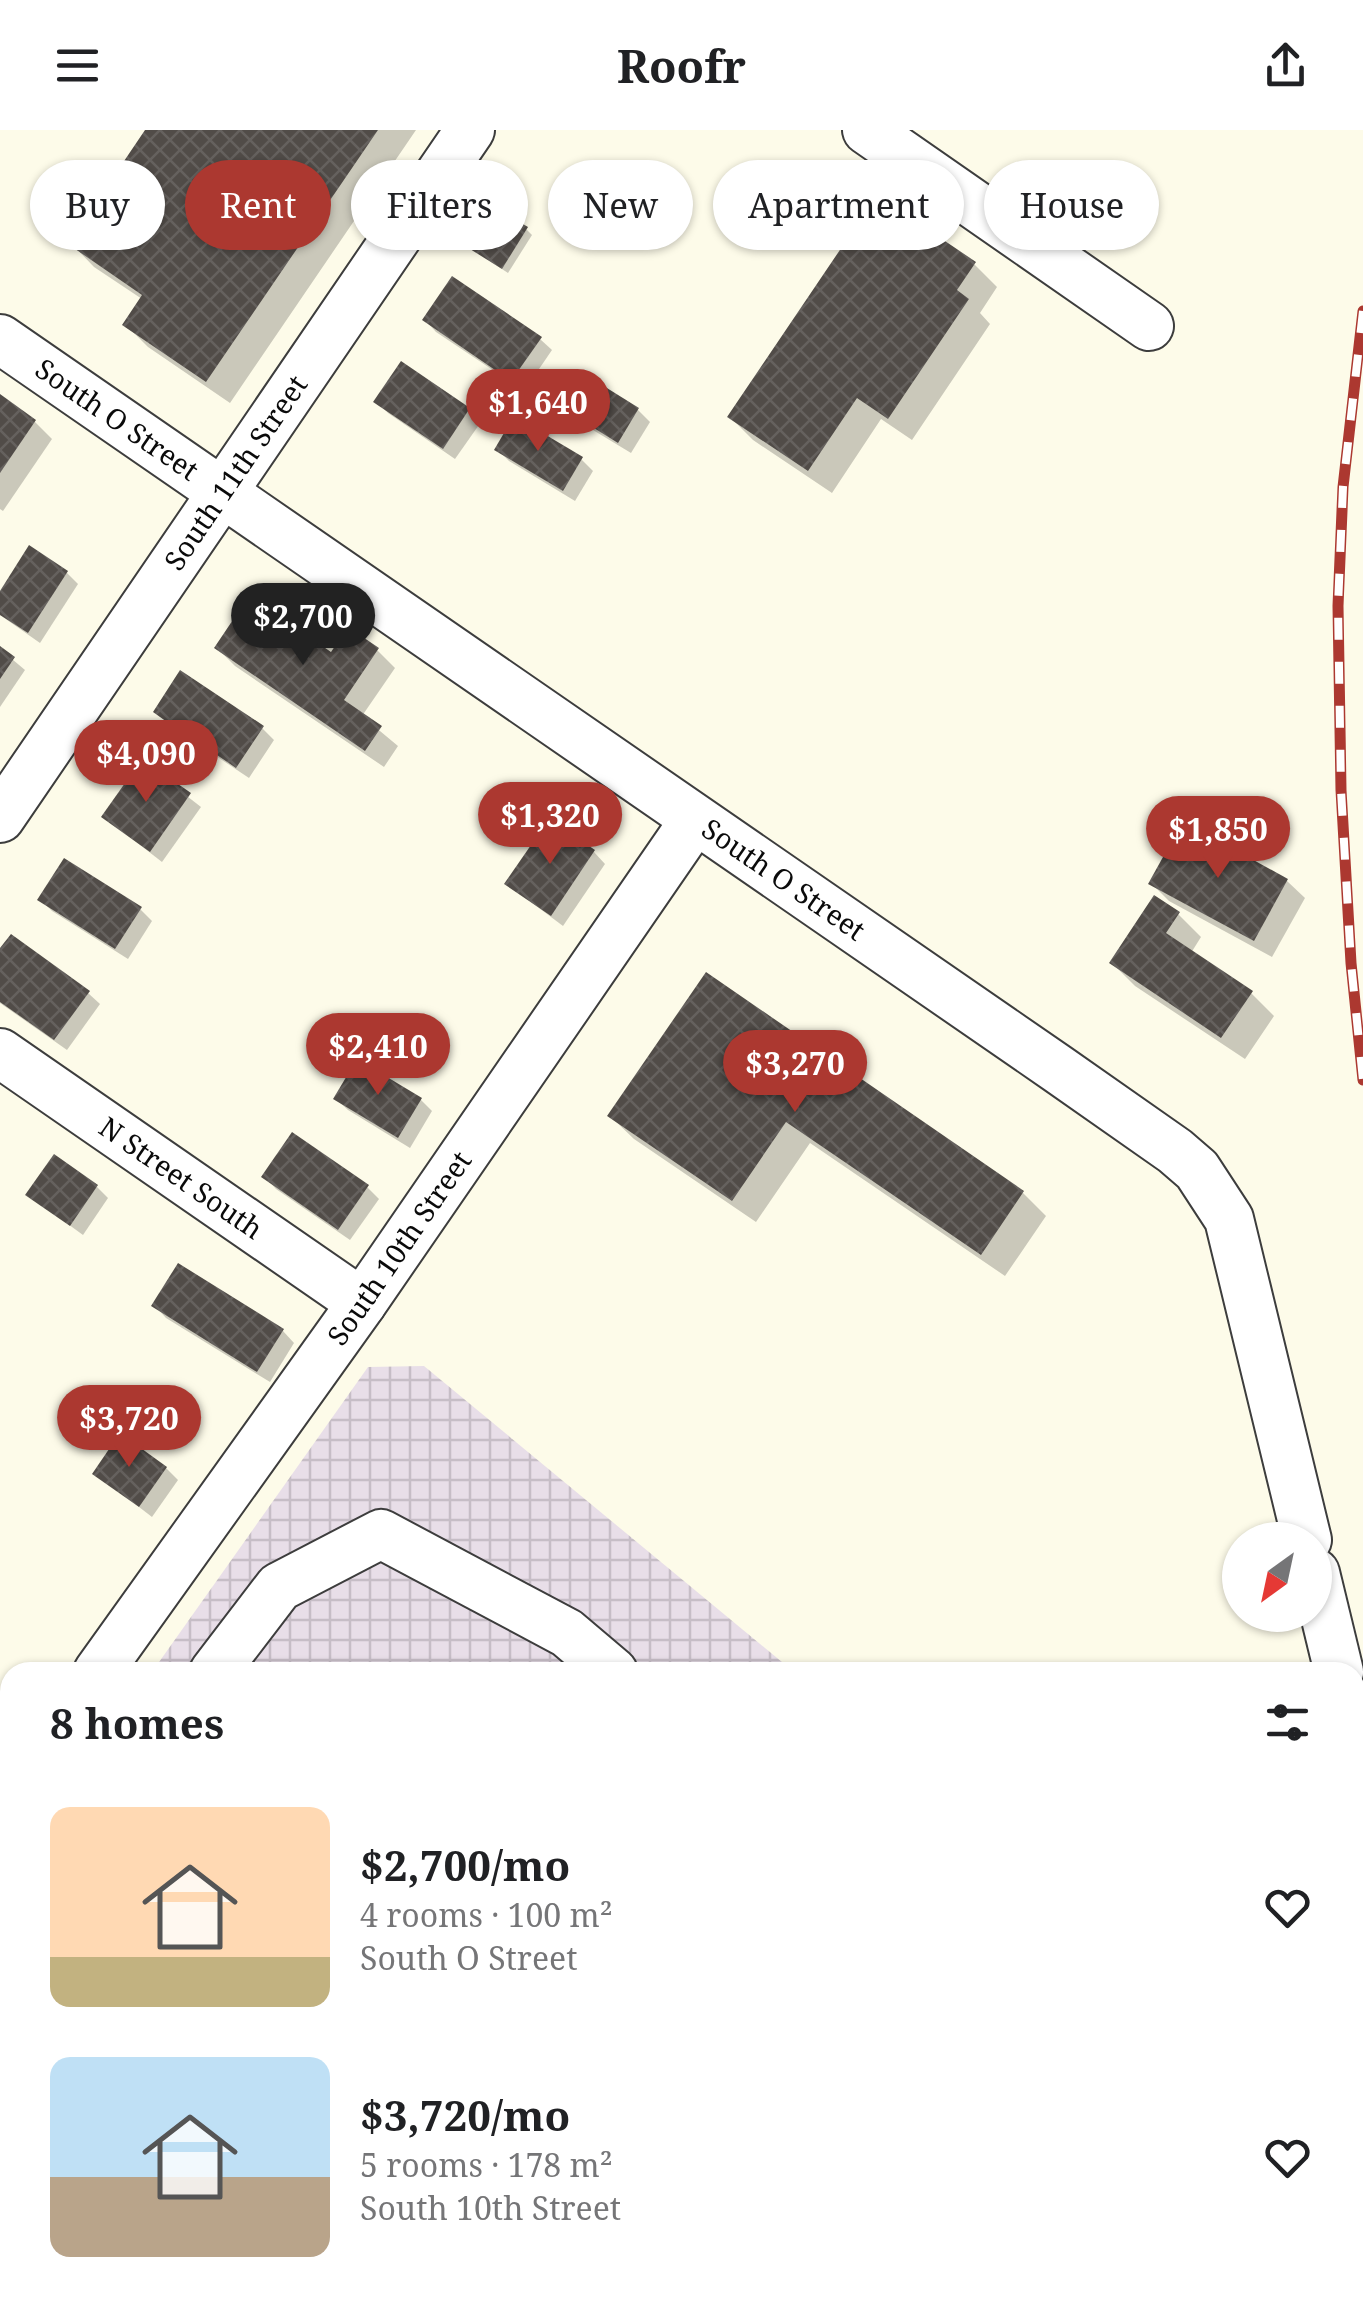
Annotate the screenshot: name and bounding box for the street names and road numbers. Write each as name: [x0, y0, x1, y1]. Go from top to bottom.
street label: South O Street: [28, 349, 207, 489]
street label: South 11th Street: [155, 367, 315, 577]
street label: South O Street: [695, 809, 873, 949]
street label: N Street South: [92, 1107, 271, 1247]
street label: South 10th Street: [318, 1143, 479, 1352]

